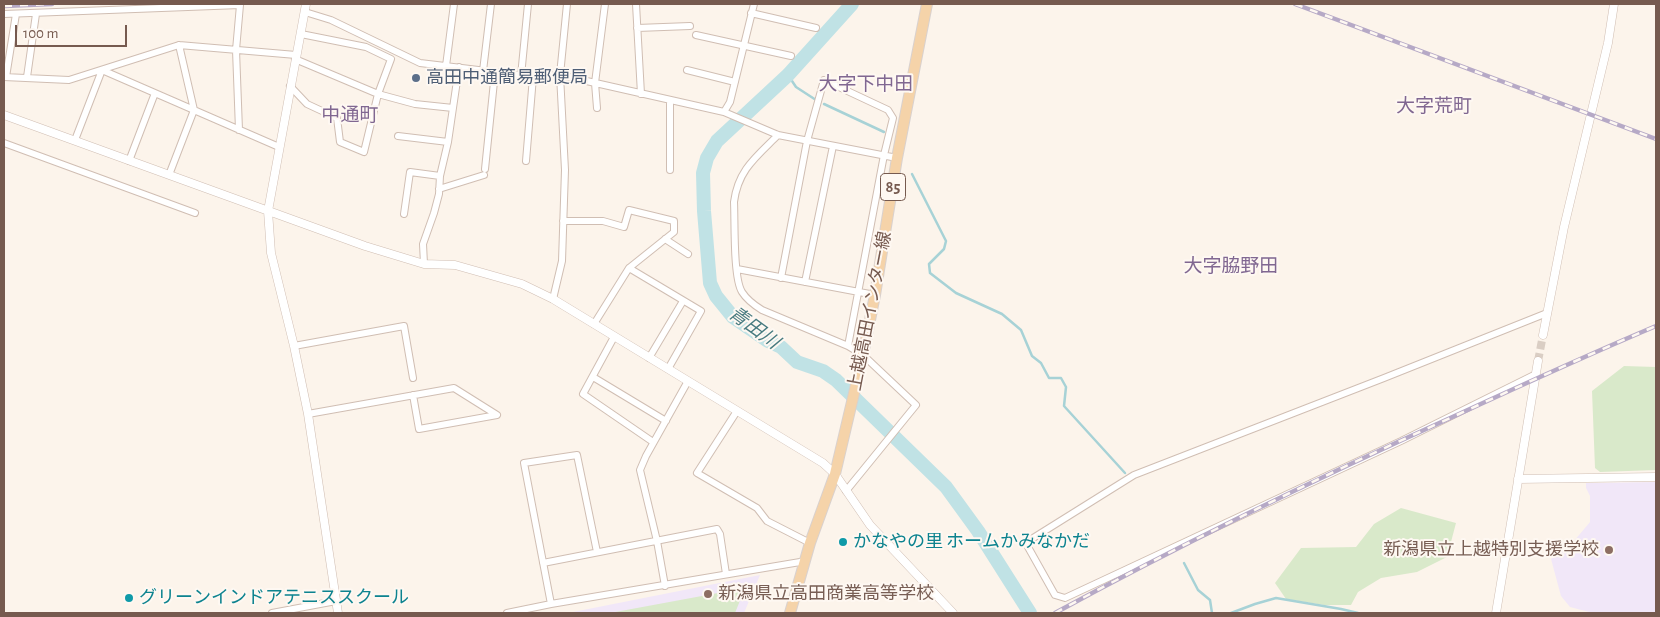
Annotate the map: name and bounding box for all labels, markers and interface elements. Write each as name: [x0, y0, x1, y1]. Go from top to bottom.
scale bar: [18, 15, 130, 47]
text: 100 m: [23, 26, 58, 41]
place label: 高田中通簡易郵便局: [426, 67, 588, 89]
marker: 高田中通簡易郵便局: [410, 72, 422, 84]
district label: 大字下中田: [819, 73, 913, 95]
district label: 大字荒町: [1396, 95, 1472, 117]
district label: 中通町: [322, 104, 378, 126]
road number: 85: [880, 173, 906, 200]
street label: 上越高田インター線: [844, 229, 896, 393]
district label: 大字脇野田: [1184, 255, 1278, 277]
water label: 青田川: [724, 302, 784, 354]
place label: かなやの里 ホームかみなかだ: [853, 531, 1090, 553]
marker: かなやの里 ホームかみなかだ: [837, 536, 849, 548]
place label: 新潟県立上越特別支援学校: [1383, 539, 1599, 561]
marker: 新潟県立上越特別支援学校: [1603, 544, 1615, 556]
place label: 新潟県立高田商業高等学校: [718, 583, 934, 605]
place label: グリーンインドアテニススクール: [139, 587, 409, 609]
marker: 新潟県立高田商業高等学校: [702, 588, 714, 600]
marker: グリーンインドアテニススクール: [123, 592, 135, 604]

